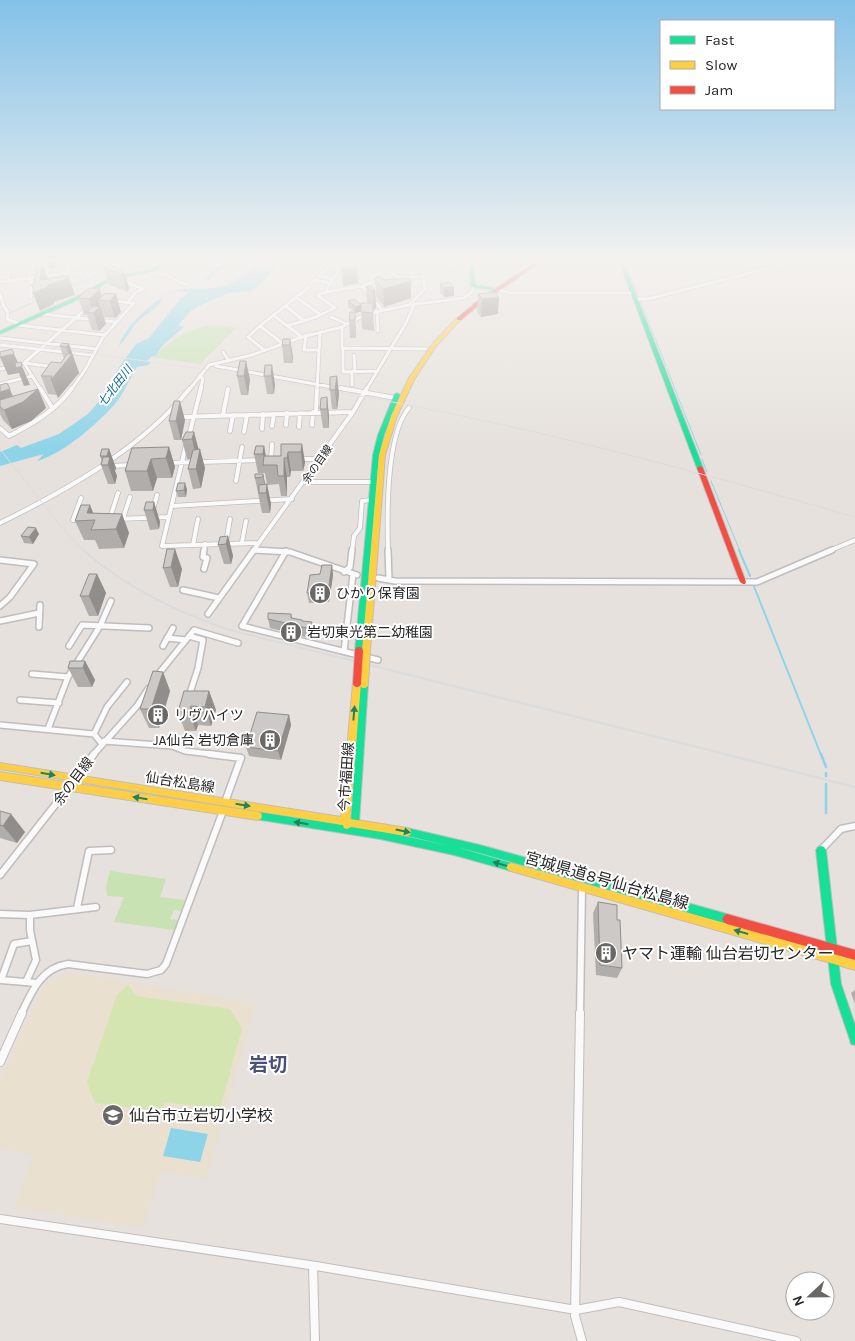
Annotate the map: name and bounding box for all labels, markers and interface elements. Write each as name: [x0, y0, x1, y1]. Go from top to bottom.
legend: [660, 20, 835, 110]
text: Fast: [705, 31, 735, 49]
text: Slow: [705, 56, 737, 74]
text: Jam: [705, 81, 733, 99]
water label: 七北田川: [95, 361, 137, 409]
street label: 余の目線: [299, 443, 335, 486]
building icon: ひかり保育園: [308, 581, 332, 605]
place label: ひかり保育園: [336, 585, 420, 602]
building icon: 岩切東光第二幼稚園: [279, 620, 303, 644]
place label: 岩切東光第二幼稚園: [307, 624, 433, 641]
building icon: リヴハイツ: [146, 703, 170, 727]
one-way arrow: [350, 704, 358, 720]
place label: リヴハイツ: [174, 707, 244, 724]
building icon: JA仙台 岩切倉庫: [258, 728, 282, 752]
place label: JA仙台 岩切倉庫: [153, 732, 254, 749]
street label: 今市福田線: [336, 742, 357, 813]
street label: 余の目線: [50, 754, 97, 809]
street label: 仙台松島線: [144, 769, 216, 796]
one-way arrow: [40, 770, 56, 778]
one-way arrow: [132, 794, 148, 802]
one-way arrow: [235, 802, 251, 810]
one-way arrow: [293, 819, 309, 827]
one-way arrow: [396, 827, 411, 835]
street label: 宮城県道8号仙台松島線: [523, 848, 691, 913]
one-way arrow: [493, 860, 508, 868]
one-way arrow: [733, 928, 748, 936]
building icon: ヤマト運輸 仙台岩切センター: [594, 941, 618, 965]
place label: ヤマト運輸 仙台岩切センター: [622, 944, 834, 963]
district label: 岩切: [249, 1054, 287, 1076]
school or university icon: 仙台市立岩切小学校: [101, 1103, 125, 1127]
place label: 仙台市立岩切小学校: [129, 1106, 273, 1125]
north arrow: [785, 1271, 835, 1321]
text: N: [789, 1293, 808, 1309]

